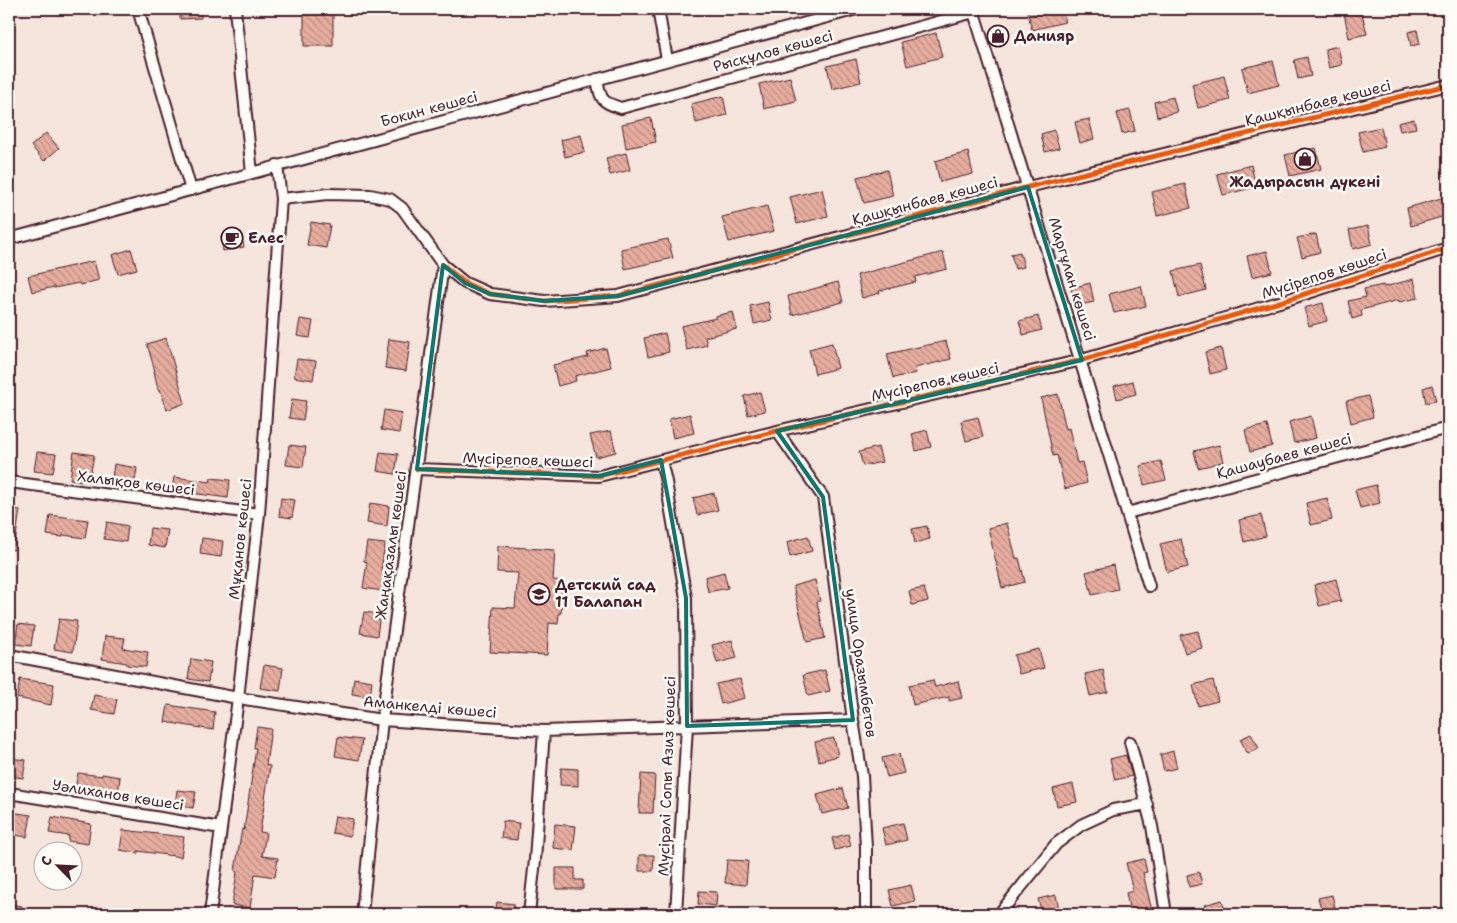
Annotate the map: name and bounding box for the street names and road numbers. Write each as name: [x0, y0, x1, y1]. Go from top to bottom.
street label: Рысқұлов көшесі: [711, 25, 835, 77]
street label: Қашқынбаев көшесі: [1243, 75, 1393, 131]
street label: Бокин көшесі: [378, 86, 480, 132]
street label: Қашқынбаев көшесі: [850, 172, 1000, 230]
street label: Маргұлан көшесі: [1044, 215, 1100, 343]
street label: Мүсірепов көшесі: [1259, 244, 1389, 304]
street label: Мүсірепов көшесі: [869, 358, 1001, 406]
street label: Қашаубаев көшесі: [1214, 428, 1354, 484]
street label: Мүсірепов көшесі: [462, 448, 594, 472]
street label: Халықов көшесі: [76, 466, 196, 500]
street label: Жаңақазалы көшесі: [371, 469, 411, 621]
street label: Мұқанов көшесі: [224, 478, 256, 600]
street label: улица Оразымбетов: [841, 587, 881, 739]
street label: Мүсірәлі Сопы Азиз көшесі: [654, 675, 680, 877]
street label: Аманкелді көшесі: [362, 691, 498, 723]
street label: Уәлиханов көшесі: [51, 775, 185, 815]

